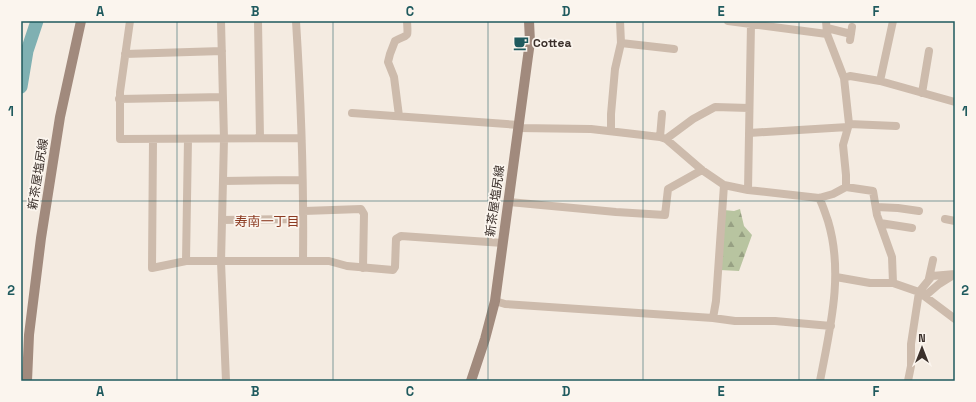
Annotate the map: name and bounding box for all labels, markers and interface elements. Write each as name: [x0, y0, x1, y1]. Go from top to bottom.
text: A: [96, 3, 105, 20]
text: B: [251, 3, 260, 20]
text: C: [406, 3, 414, 20]
text: D: [562, 3, 571, 20]
text: E: [717, 3, 725, 20]
text: F: [873, 3, 880, 20]
cafe icon: Cottea: [512, 34, 530, 52]
place label: Cottea: [533, 35, 571, 51]
text: 1: [8, 103, 14, 120]
text: 1: [962, 103, 968, 120]
street label: 新茶屋塩尻線: [24, 137, 52, 211]
street label: 新茶屋塩尻線: [482, 164, 508, 238]
district label: 寿南一丁目: [234, 213, 300, 230]
text: 2: [7, 282, 15, 299]
text: 2: [961, 282, 969, 299]
north arrow: [902, 328, 942, 368]
text: N: [918, 331, 926, 345]
text: A: [96, 383, 105, 400]
text: B: [251, 383, 260, 400]
text: C: [406, 383, 414, 400]
text: D: [562, 383, 571, 400]
text: E: [717, 383, 725, 400]
text: F: [873, 383, 880, 400]

